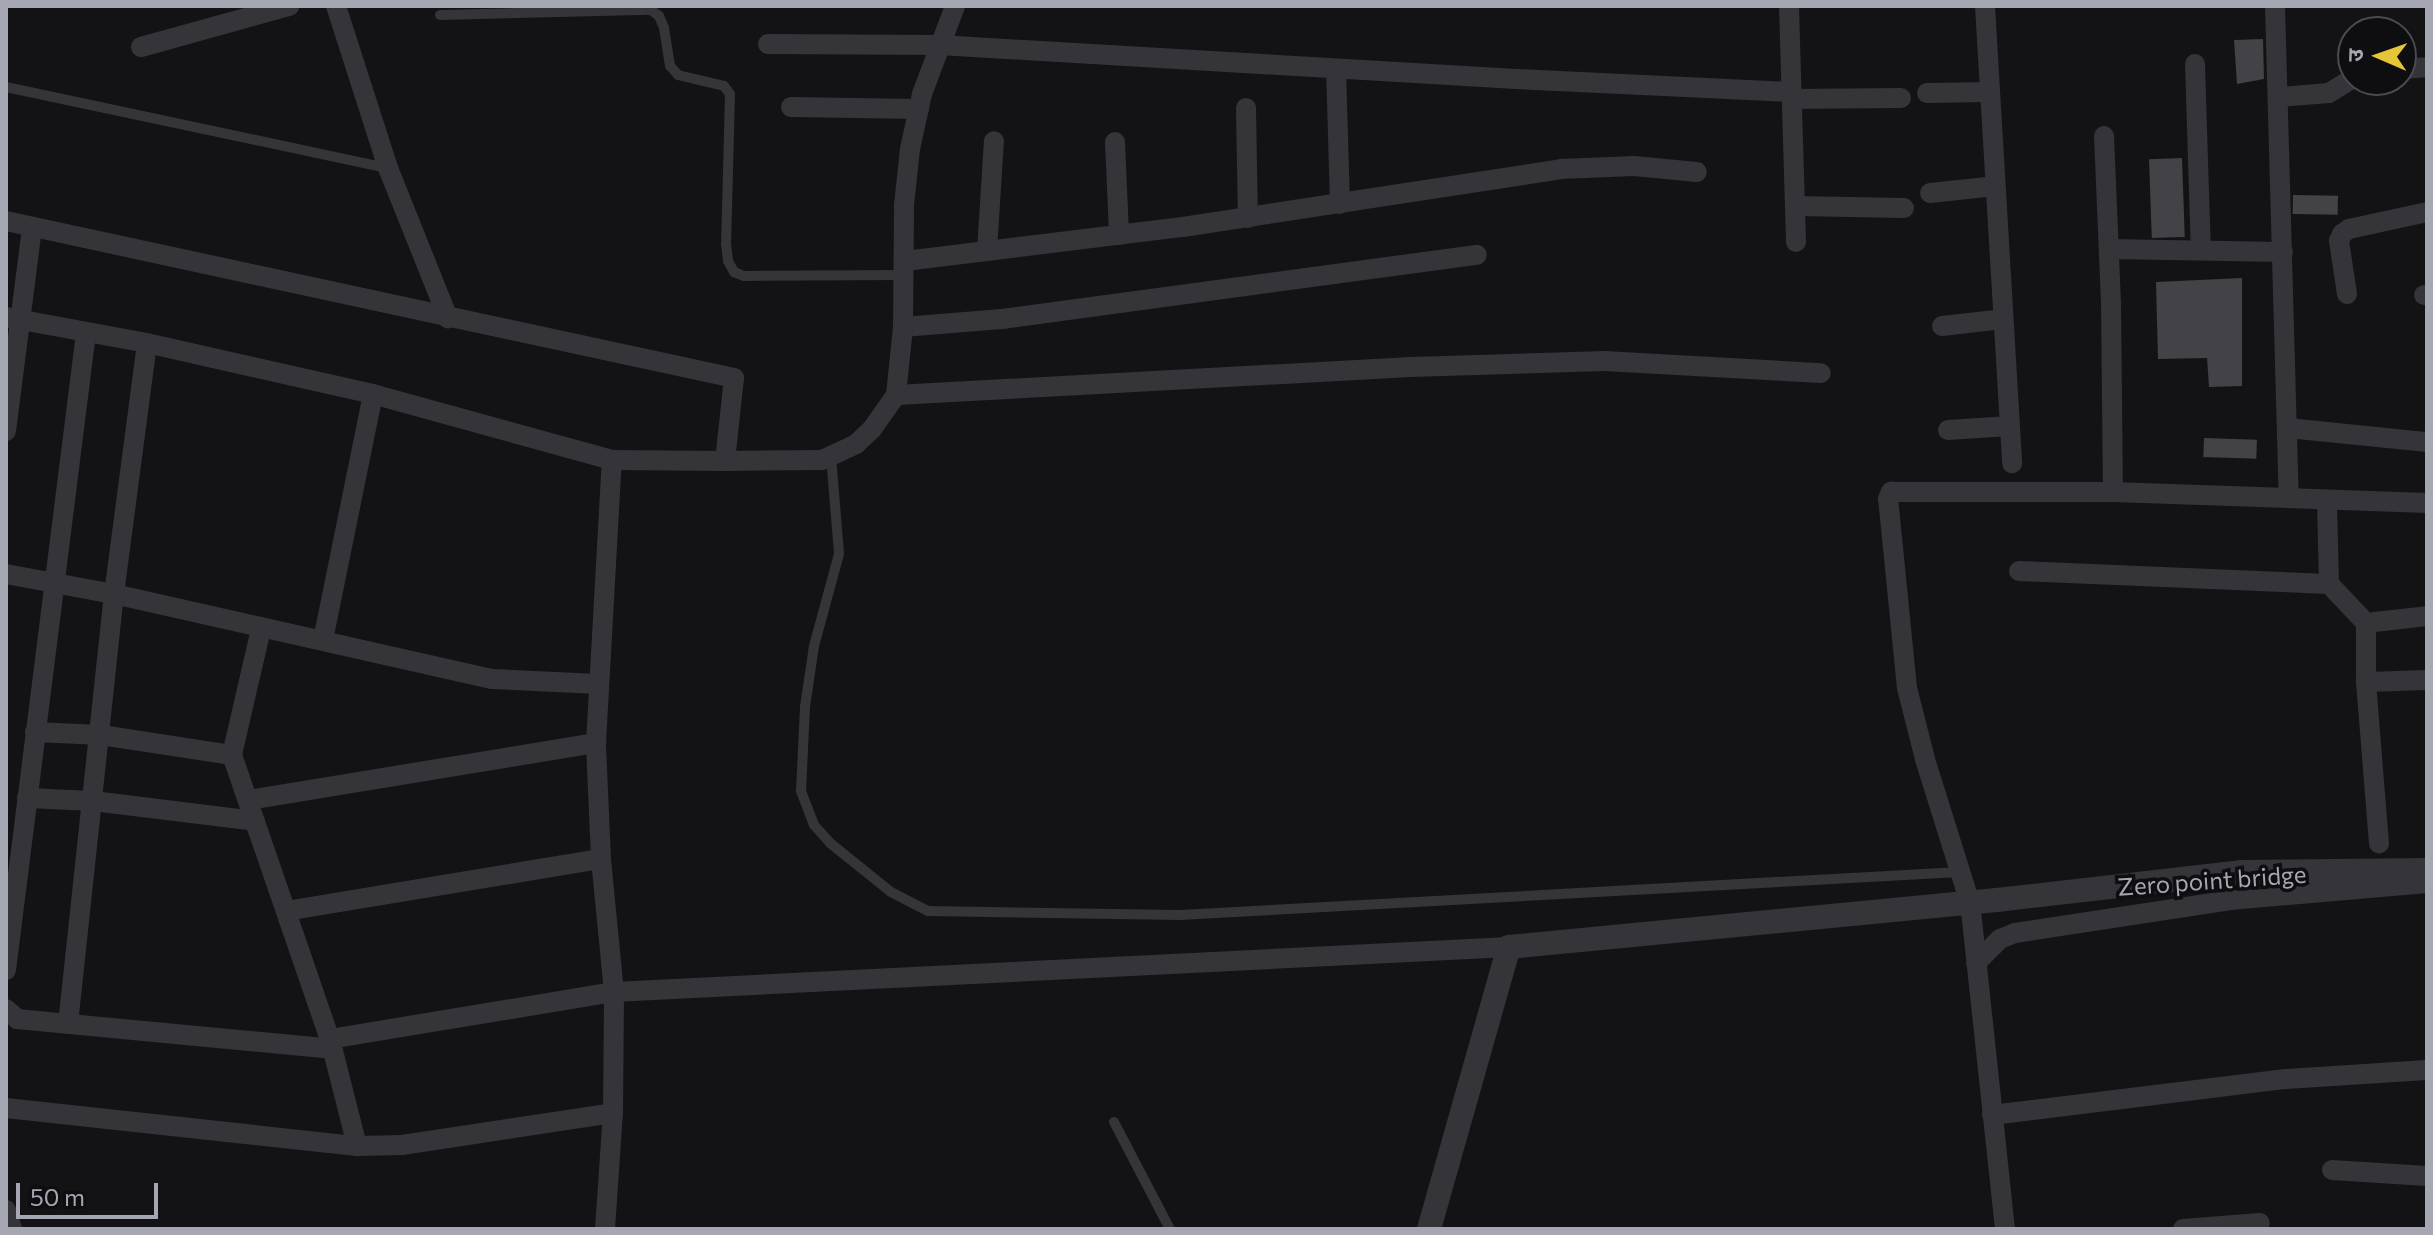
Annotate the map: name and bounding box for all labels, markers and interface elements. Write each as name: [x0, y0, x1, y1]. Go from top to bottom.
north arrow: [2337, 16, 2417, 96]
text: उ: [2341, 48, 2368, 62]
street label: Zero point bridge: [2117, 859, 2307, 901]
scale bar: [20, 1167, 162, 1217]
text: 50 m: [30, 1182, 85, 1211]

